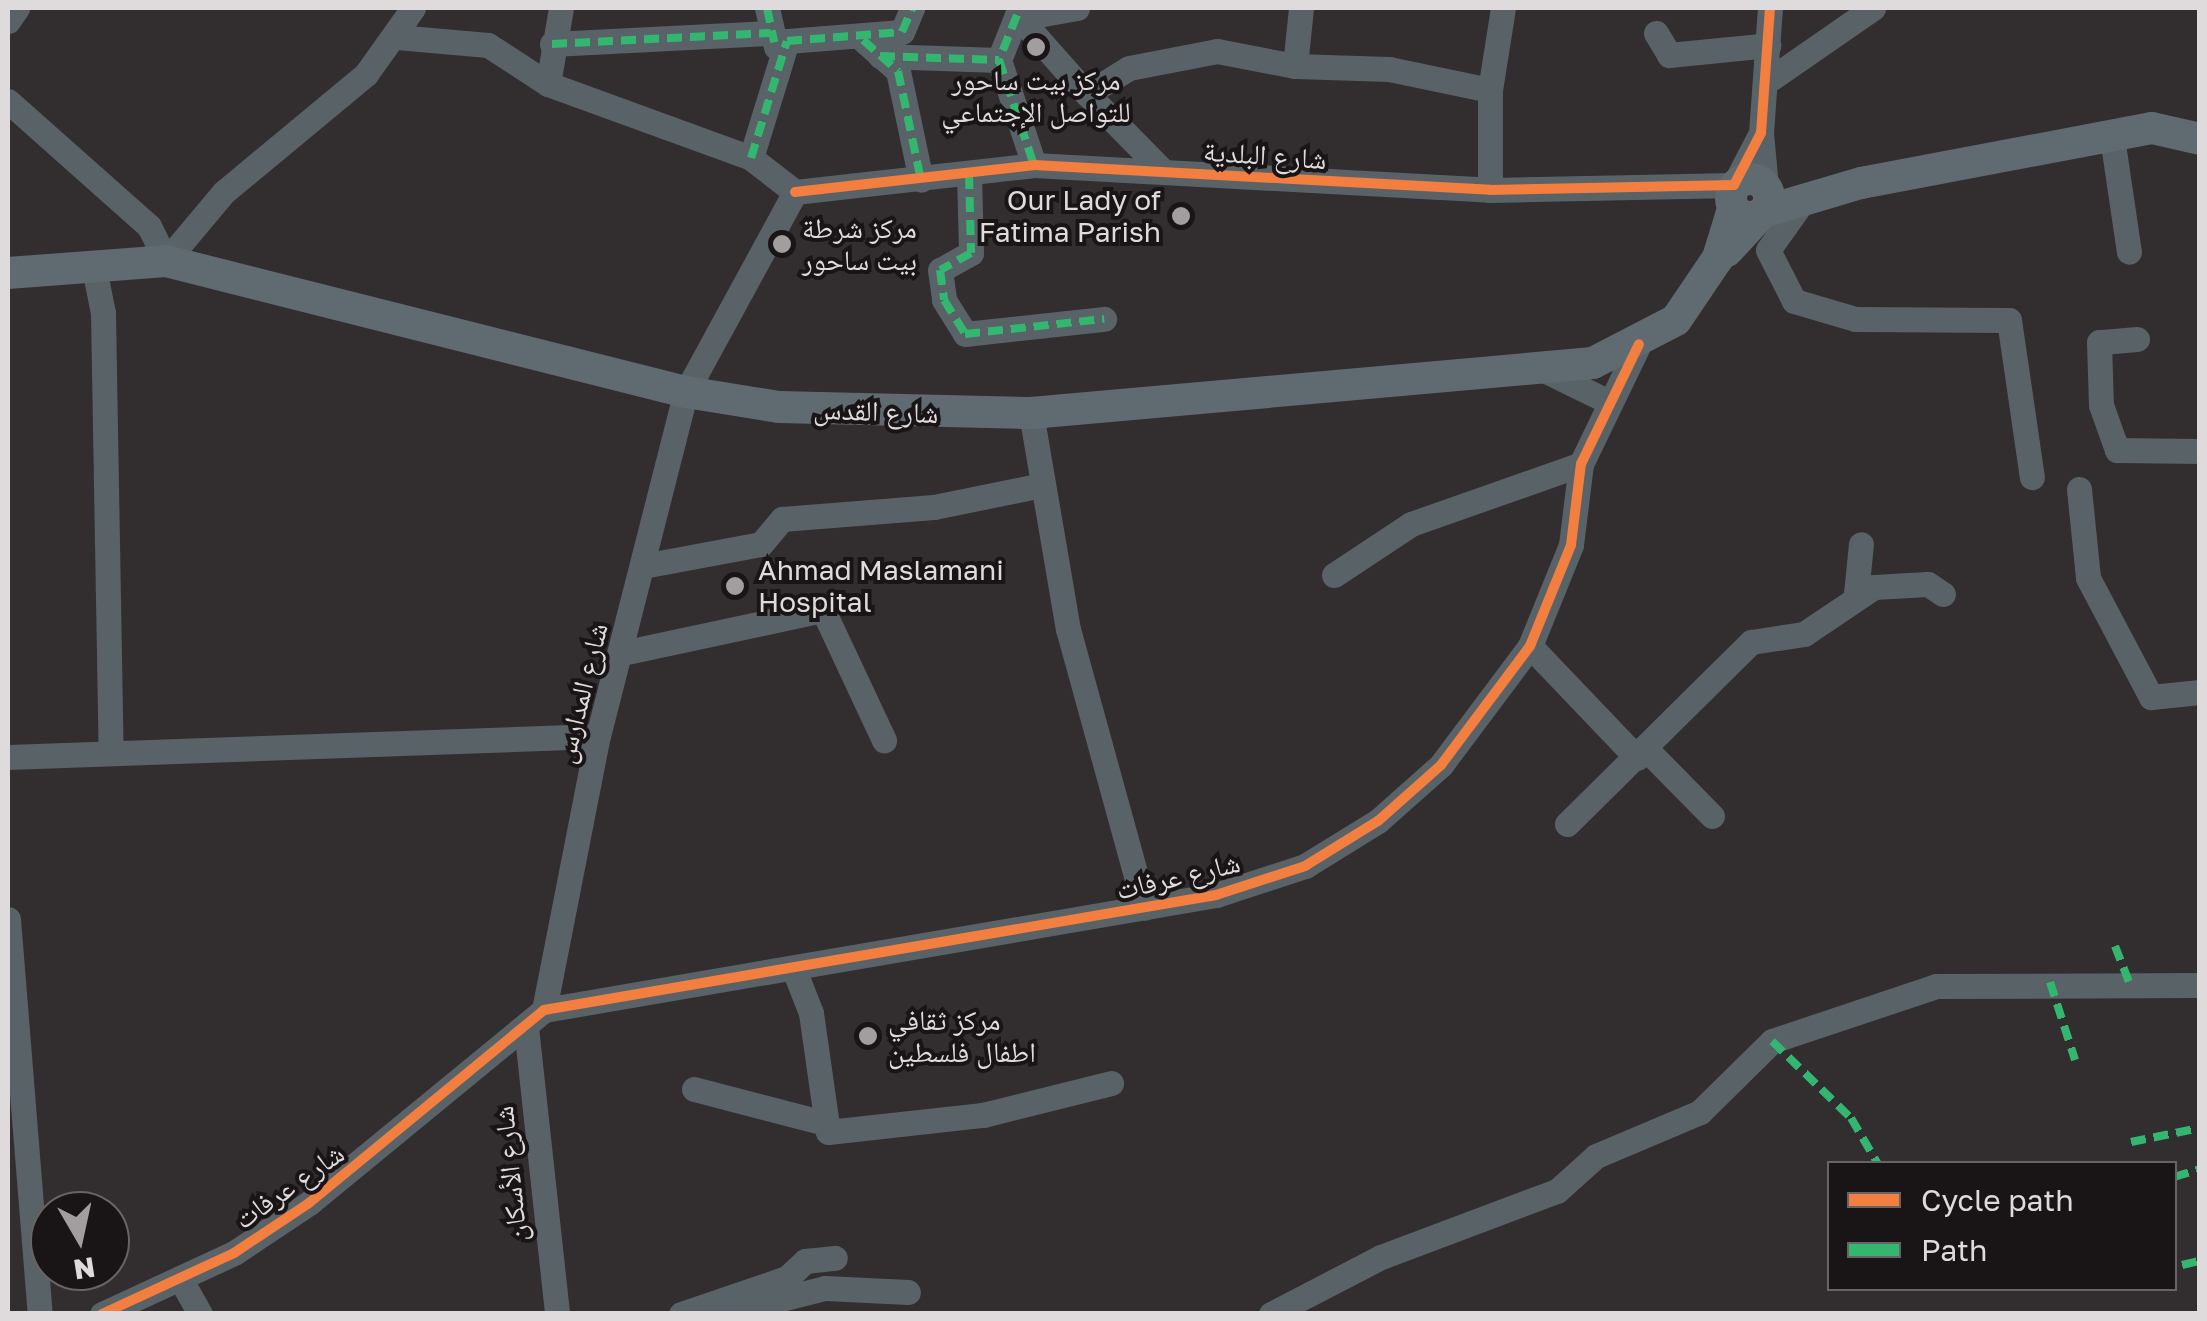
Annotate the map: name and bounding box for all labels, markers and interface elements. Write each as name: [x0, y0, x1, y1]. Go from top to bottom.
marker: مركز بيت ساحور للتواصل الإجتماعي: [1025, 36, 1047, 58]
place label: مركز بيت ساحور للتواصل الإجتماعي: [941, 63, 1131, 129]
street label: شارع البلدية: [1202, 134, 1328, 176]
place label: Our Lady of Fatima Parish: [979, 183, 1161, 249]
marker: Our Lady of Fatima Parish: [1170, 205, 1192, 227]
place label: مركز شرطة بيت ساحور: [802, 211, 917, 277]
marker: مركز شرطة بيت ساحور: [771, 233, 793, 255]
street label: شارع القدس: [813, 392, 939, 430]
place label: Ahmad Maslamani Hospital: [758, 553, 1004, 619]
marker: Ahmad Maslamani Hospital: [722, 573, 748, 599]
street label: شارع المدارس: [547, 619, 615, 767]
street label: شارع عرفات: [1113, 845, 1243, 907]
place label: مركز ثقافي اطفال فلسطين: [888, 1003, 1036, 1069]
marker: مركز ثقافي اطفال فلسطين: [857, 1025, 879, 1047]
street label: شارع الأسكان: [486, 1105, 534, 1243]
street label: شارع عرفات: [228, 1136, 350, 1236]
legend: [1827, 1161, 2177, 1291]
text: Cycle path: [1921, 1182, 2074, 1218]
north arrow: [30, 1191, 130, 1291]
text: Path: [1921, 1232, 1987, 1268]
text: N: [71, 1251, 98, 1287]

